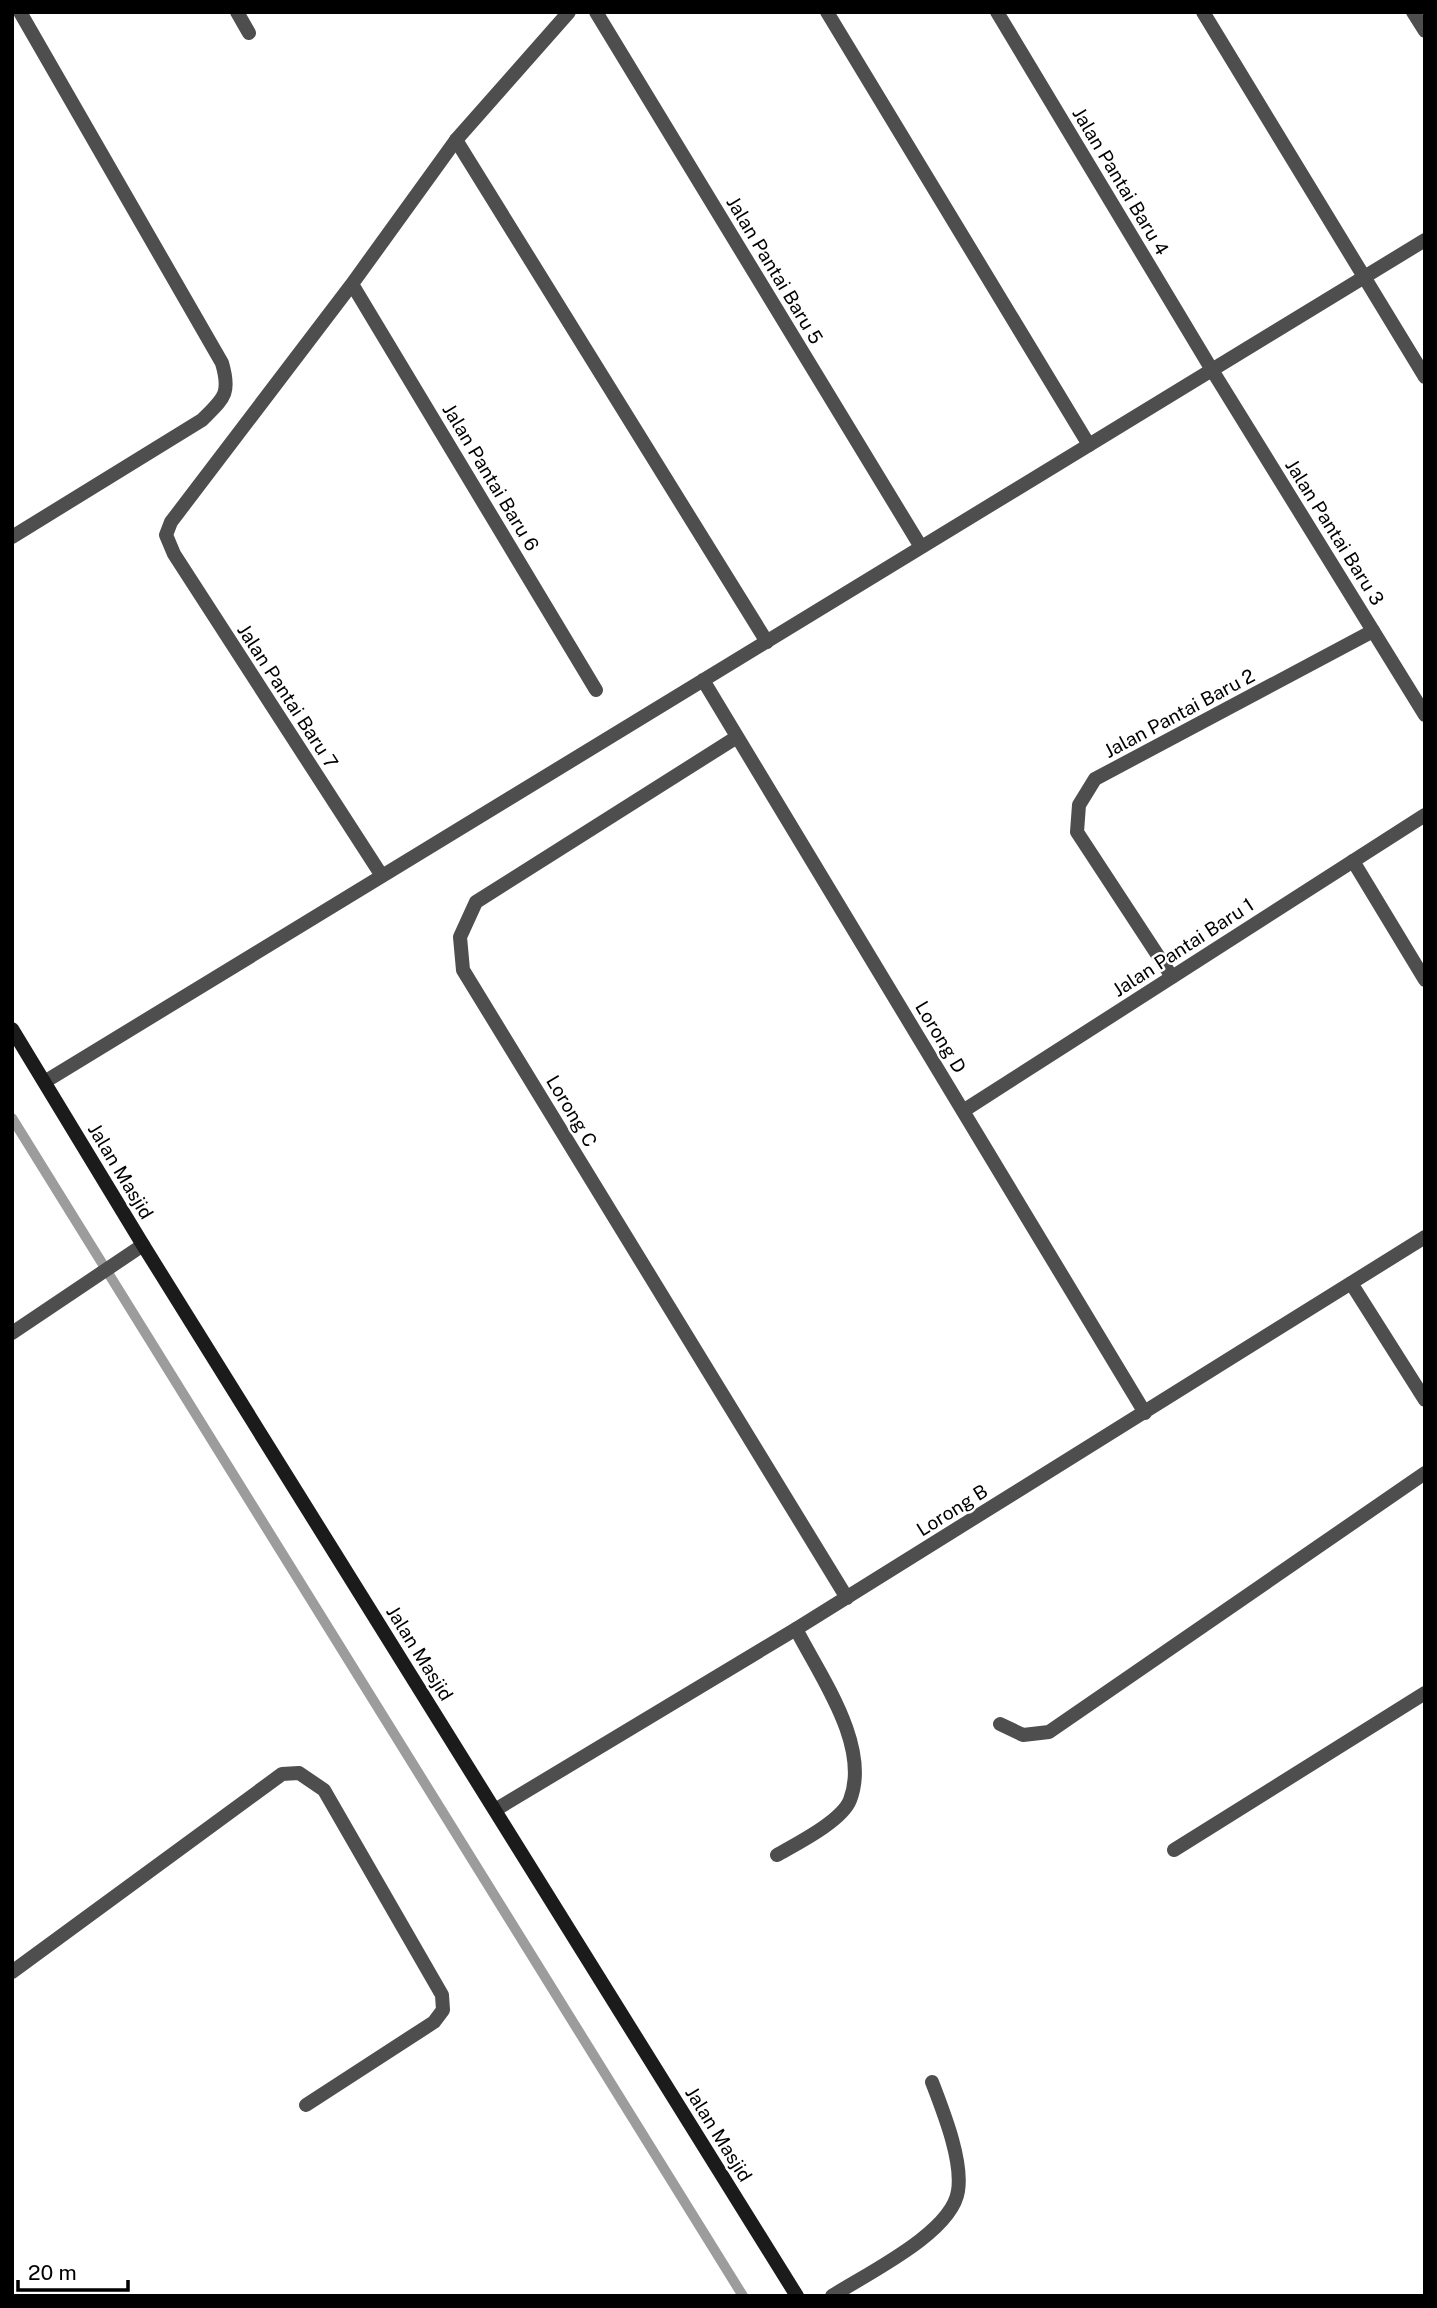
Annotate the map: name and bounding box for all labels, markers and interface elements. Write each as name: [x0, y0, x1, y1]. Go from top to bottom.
street label: Jalan Pantai Baru 4: [1068, 103, 1174, 259]
street label: Jalan Pantai Baru 5: [722, 192, 828, 348]
street label: Jalan Pantai Baru 6: [438, 399, 544, 555]
street label: Jalan Pantai Baru 3: [1281, 455, 1389, 609]
street label: Jalan Pantai Baru 7: [233, 620, 343, 772]
street label: Jalan Pantai Baru 2: [1100, 664, 1258, 762]
street label: Jalan Pantai Baru 1: [1108, 893, 1258, 1001]
street label: Lorong D: [911, 997, 971, 1077]
street label: Lorong C: [542, 1071, 602, 1151]
street label: Jalan Masjid: [84, 1119, 158, 1223]
street label: Lorong B: [912, 1480, 992, 1540]
street label: Jalan Masjid: [382, 1602, 458, 1704]
street label: Jalan Masjid: [681, 2083, 757, 2185]
scale bar: [18, 2248, 128, 2292]
text: 20 m: [28, 2260, 77, 2285]

